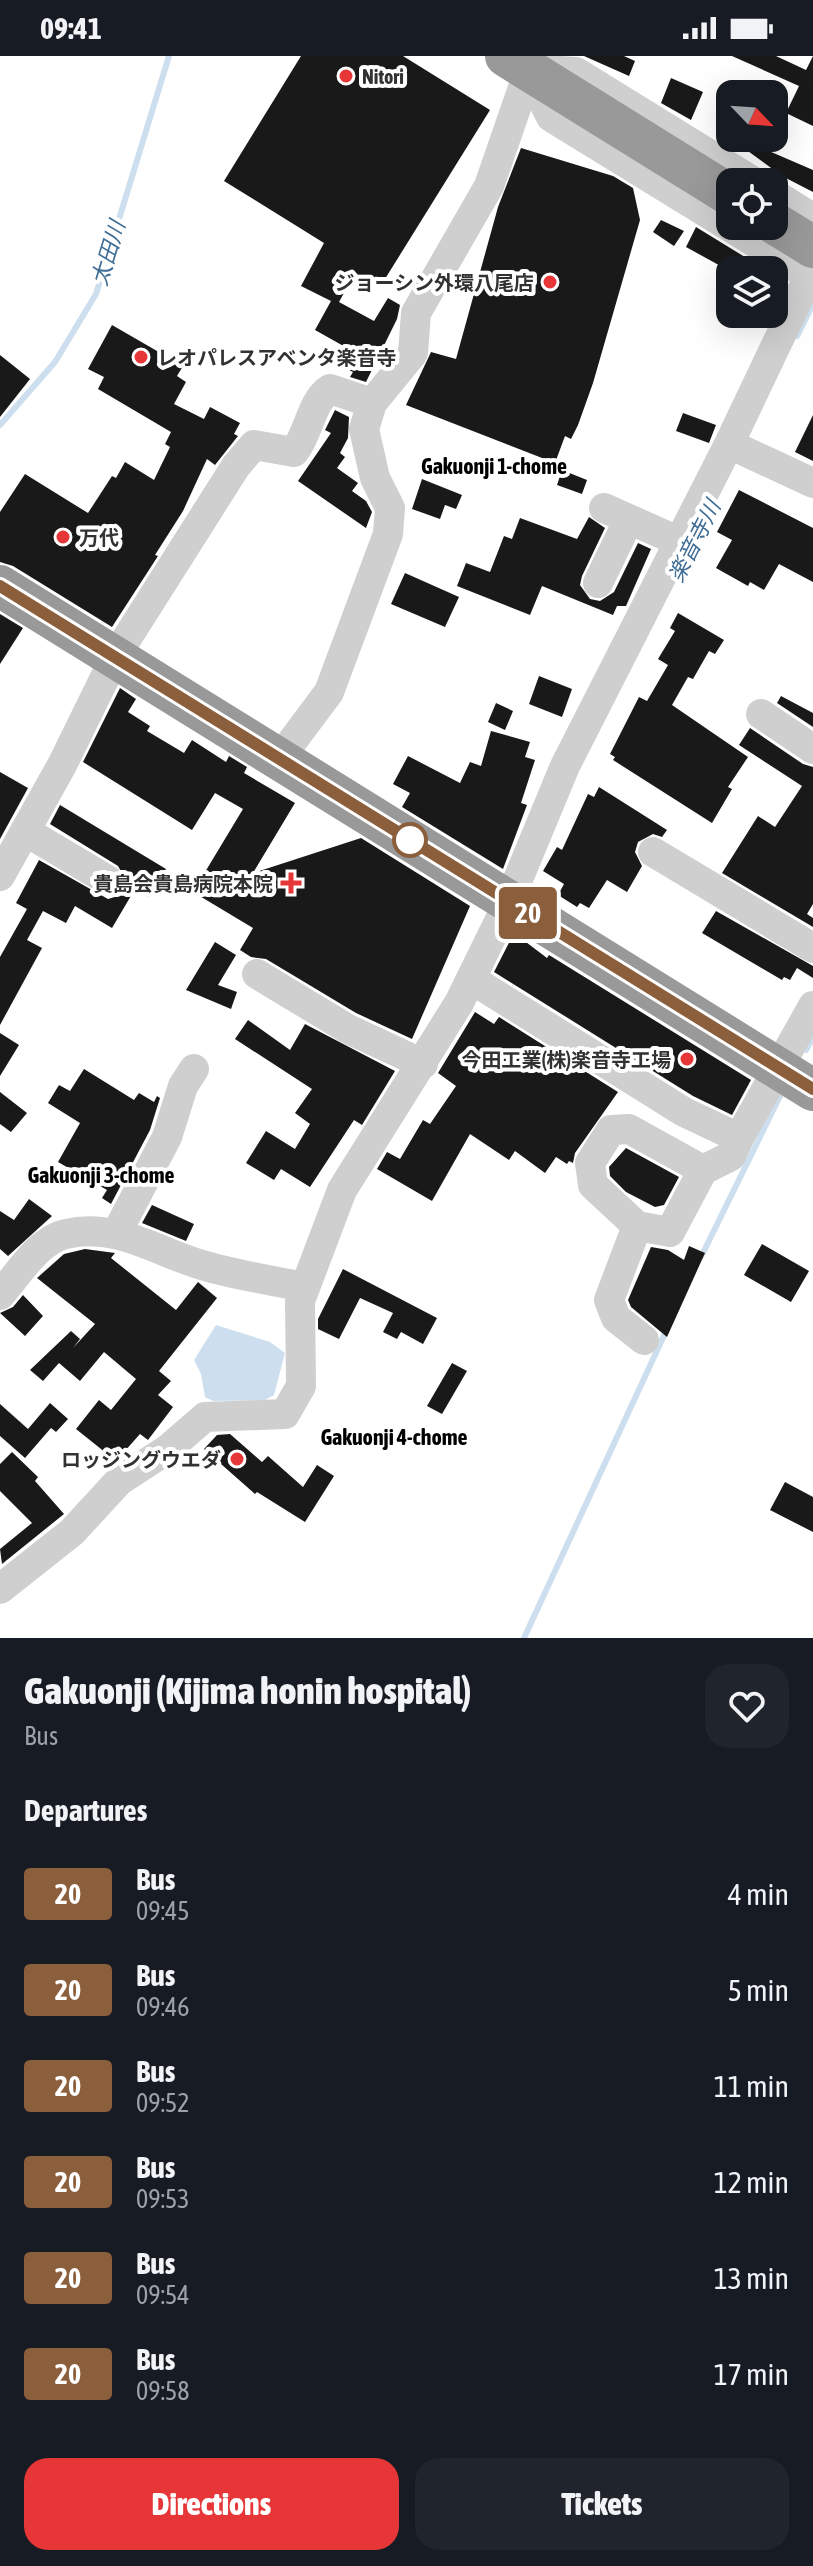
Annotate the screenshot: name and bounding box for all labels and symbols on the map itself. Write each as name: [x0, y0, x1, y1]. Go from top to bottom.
place label: Nitori: [362, 65, 404, 88]
marker: Nitori: [337, 67, 355, 85]
north arrow: [716, 80, 788, 152]
water label: 太田川: [86, 216, 131, 288]
place label: ジョーシン外環八尾店: [334, 271, 534, 294]
marker: ジョーシン外環八尾店: [541, 273, 559, 291]
place label: レオパレスアベンタ楽音寺: [157, 346, 397, 369]
marker: レオパレスアベンタ楽音寺: [132, 348, 150, 366]
district label: Gakuonji 1-chome: [421, 453, 567, 479]
water label: 楽音寺川: [662, 494, 726, 586]
place label: 万代: [79, 526, 119, 549]
marker: 万代: [54, 528, 72, 546]
unlabelled marker: [393, 823, 427, 857]
place label: 貴島会貴島病院本院: [93, 872, 273, 895]
marker: 貴島会貴島病院本院: [280, 872, 302, 894]
line badge: 20: [492, 887, 564, 939]
place label: 今田工業(株)楽音寺工場: [461, 1048, 671, 1071]
marker: 今田工業(株)楽音寺工場: [678, 1050, 696, 1068]
district label: Gakuonji 3-chome: [27, 1162, 175, 1188]
district label: Gakuonji 4-chome: [320, 1424, 468, 1450]
place label: ロッジングウエダ: [61, 1448, 221, 1471]
marker: ロッジングウエダ: [228, 1450, 246, 1468]

